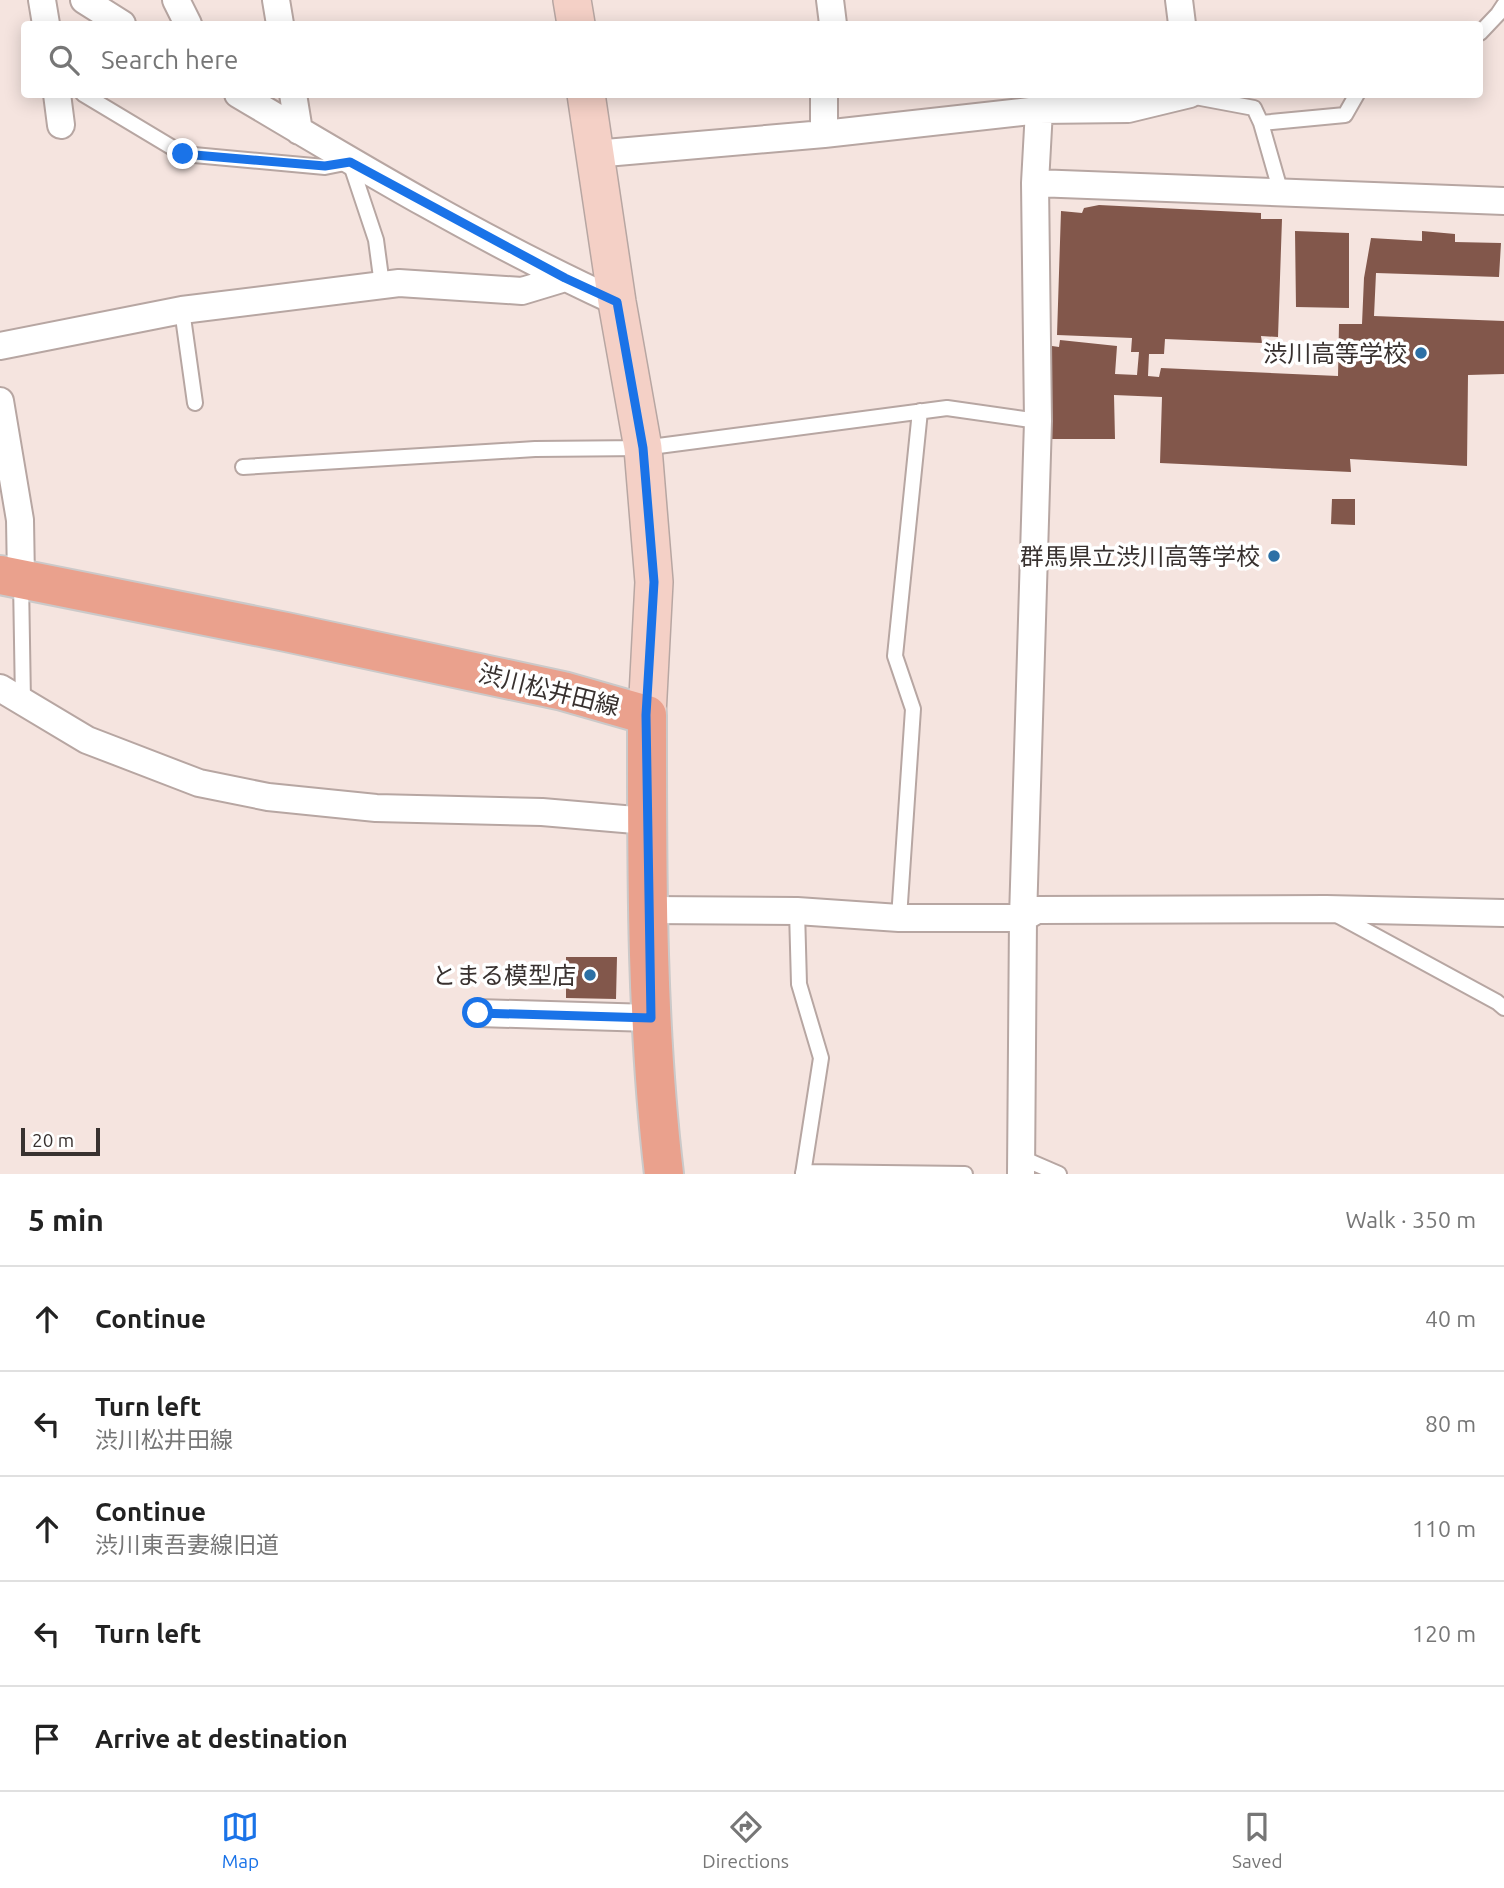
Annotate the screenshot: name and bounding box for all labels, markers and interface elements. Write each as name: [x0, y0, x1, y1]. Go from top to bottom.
search box: [21, 21, 1483, 98]
icon: search: [45, 41, 83, 79]
text: Search here: [101, 45, 238, 74]
route end: [167, 138, 198, 169]
place label: 渋川高等学校: [1263, 340, 1407, 367]
marker: 渋川高等学校: [1413, 345, 1429, 361]
place label: 群馬県立渋川高等学校: [1020, 543, 1260, 570]
marker: 群馬県立渋川高等学校: [1266, 548, 1282, 564]
street label: 渋川松井田線: [476, 659, 622, 721]
place label: とまる模型店: [432, 962, 576, 989]
marker: とまる模型店: [582, 967, 598, 983]
route start: [462, 997, 493, 1028]
scale bar: [21, 1125, 100, 1157]
text: 20 m: [32, 1129, 74, 1151]
text: 5 min: [28, 1203, 104, 1237]
text: Walk · 350 m: [1345, 1207, 1476, 1232]
icon: ahead: [28, 1300, 66, 1338]
text: Continue: [95, 1304, 206, 1333]
text: 40 m: [1425, 1306, 1476, 1331]
text: Turn left: [95, 1392, 201, 1421]
icon: left: [28, 1405, 66, 1443]
text: 80 m: [1425, 1411, 1476, 1436]
text: 渋川松井田線: [95, 1427, 233, 1452]
text: Continue: [95, 1497, 206, 1526]
icon: ahead: [28, 1510, 66, 1548]
text: 110 m: [1412, 1516, 1476, 1541]
text: 渋川東吾妻線旧道: [95, 1532, 279, 1557]
icon: left: [28, 1615, 66, 1653]
text: Turn left: [95, 1619, 201, 1648]
text: 120 m: [1412, 1621, 1476, 1646]
icon: arrive: [28, 1720, 66, 1758]
text: Arrive at destination: [95, 1724, 348, 1753]
tab: Map: [221, 1808, 259, 1872]
tab: Directions: [702, 1808, 789, 1872]
tab: Saved: [1232, 1808, 1283, 1872]

